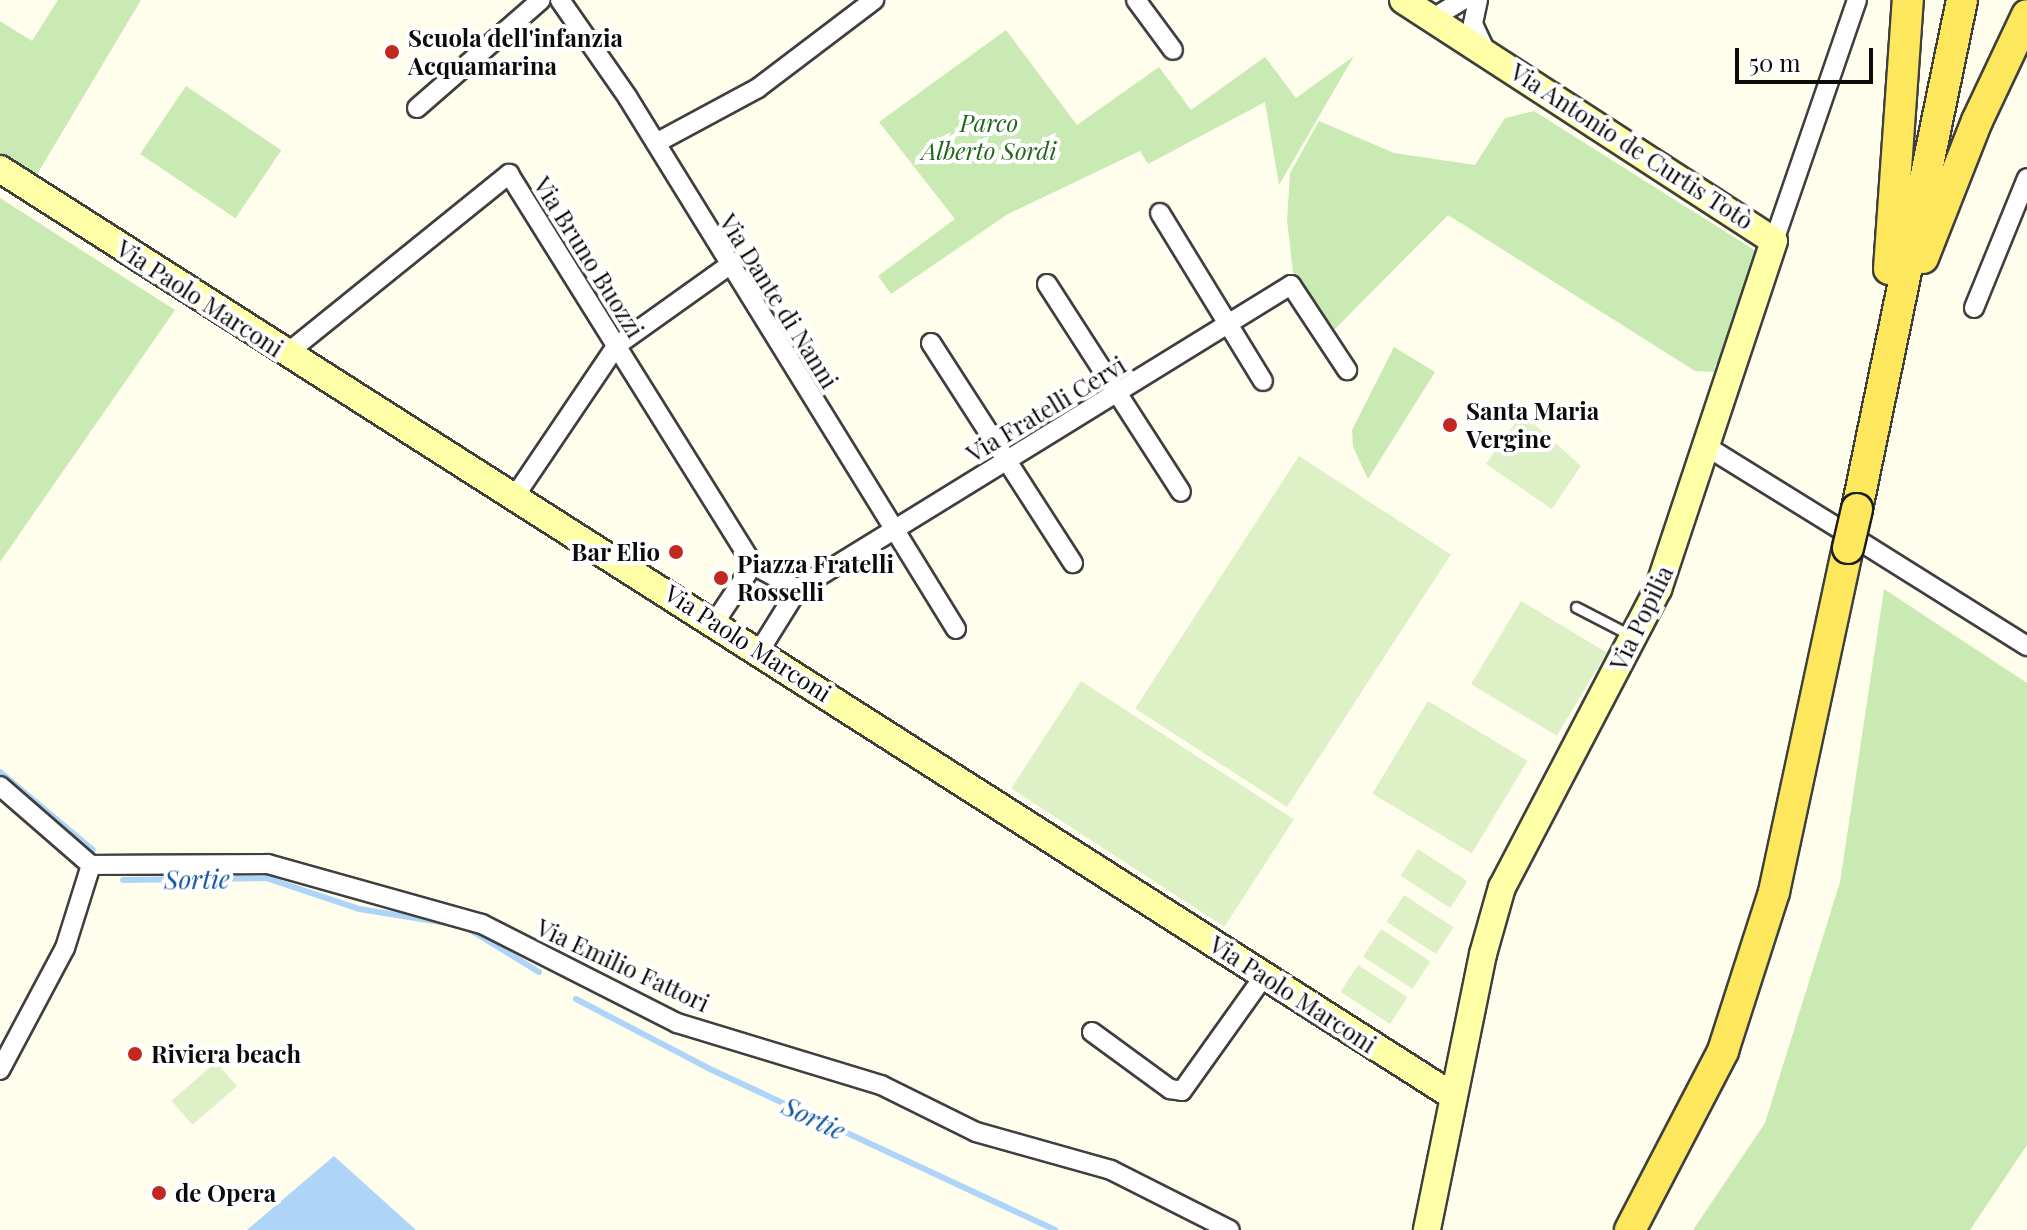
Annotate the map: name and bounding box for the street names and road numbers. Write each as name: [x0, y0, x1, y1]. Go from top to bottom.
street label: Via Antonio de Curtis Totò: [1505, 56, 1759, 236]
street label: Via Bruno Buozzi: [528, 171, 650, 343]
street label: Via Dante di Nanni: [714, 208, 844, 394]
street label: Via Paolo Marconi: [111, 233, 289, 363]
street label: Via Fratelli Cervi: [961, 350, 1131, 468]
street label: Via Popilia: [1603, 561, 1679, 675]
street label: Via Paolo Marconi: [659, 578, 837, 708]
street label: Via Emilio Fattori: [532, 912, 714, 1018]
street label: Via Paolo Marconi: [1204, 929, 1382, 1059]

